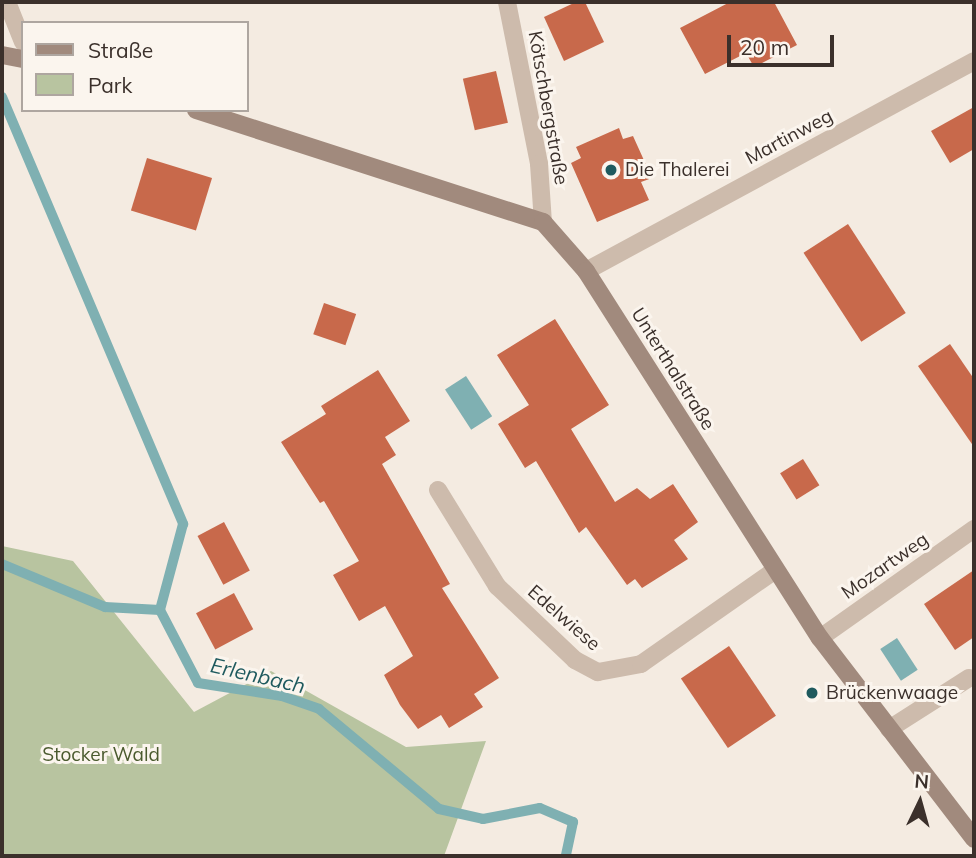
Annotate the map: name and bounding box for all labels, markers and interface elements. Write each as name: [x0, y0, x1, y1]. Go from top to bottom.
legend: [21, 21, 248, 112]
scale bar: [731, 21, 838, 65]
street label: Kötschbergstraße: [523, 29, 573, 187]
text: 20 m: [740, 34, 789, 60]
text: Straße: [88, 37, 153, 63]
text: Park: [88, 72, 132, 98]
street label: Martinweg: [741, 105, 837, 169]
place label: Die Thalerei: [625, 159, 730, 181]
marker: Die Thalerei: [603, 162, 619, 178]
street label: Unterthalstraße: [626, 304, 720, 434]
street label: Mozartweg: [837, 528, 933, 604]
street label: Edelwiese: [523, 580, 605, 656]
water label: Erlenbach: [208, 652, 308, 698]
place label: Brückenwaage: [826, 682, 958, 704]
marker: Brückenwaage: [804, 685, 820, 701]
park label: Stocker Wald: [42, 744, 160, 766]
north arrow: [885, 767, 955, 837]
text: N: [914, 768, 930, 794]

